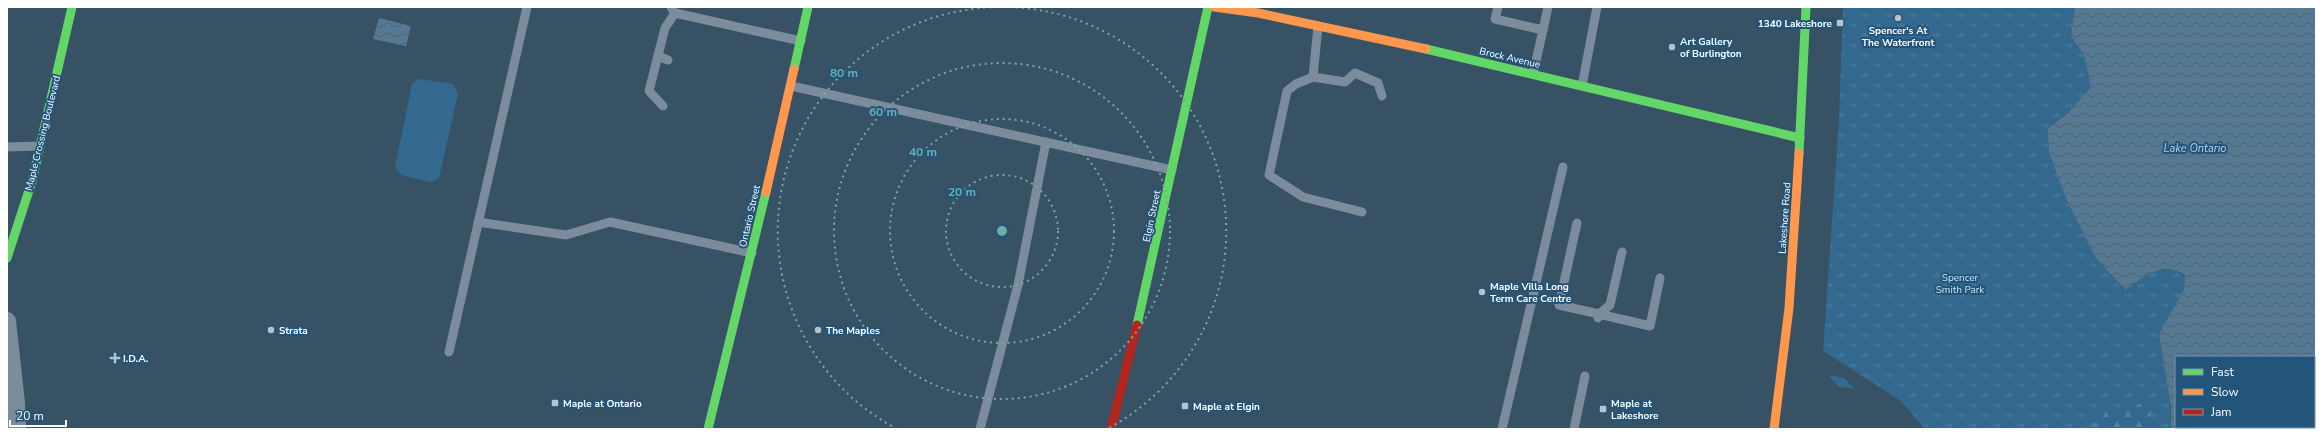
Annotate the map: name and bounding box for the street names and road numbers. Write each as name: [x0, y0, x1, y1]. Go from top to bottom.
street label: Brock Avenue: [1478, 44, 1542, 72]
street label: Maple Crossing Boulevard: [22, 74, 64, 192]
street label: Lakeshore Road: [1776, 182, 1794, 254]
street label: Ontario Street: [736, 183, 764, 249]
street label: Elgin Street: [1140, 189, 1164, 243]

